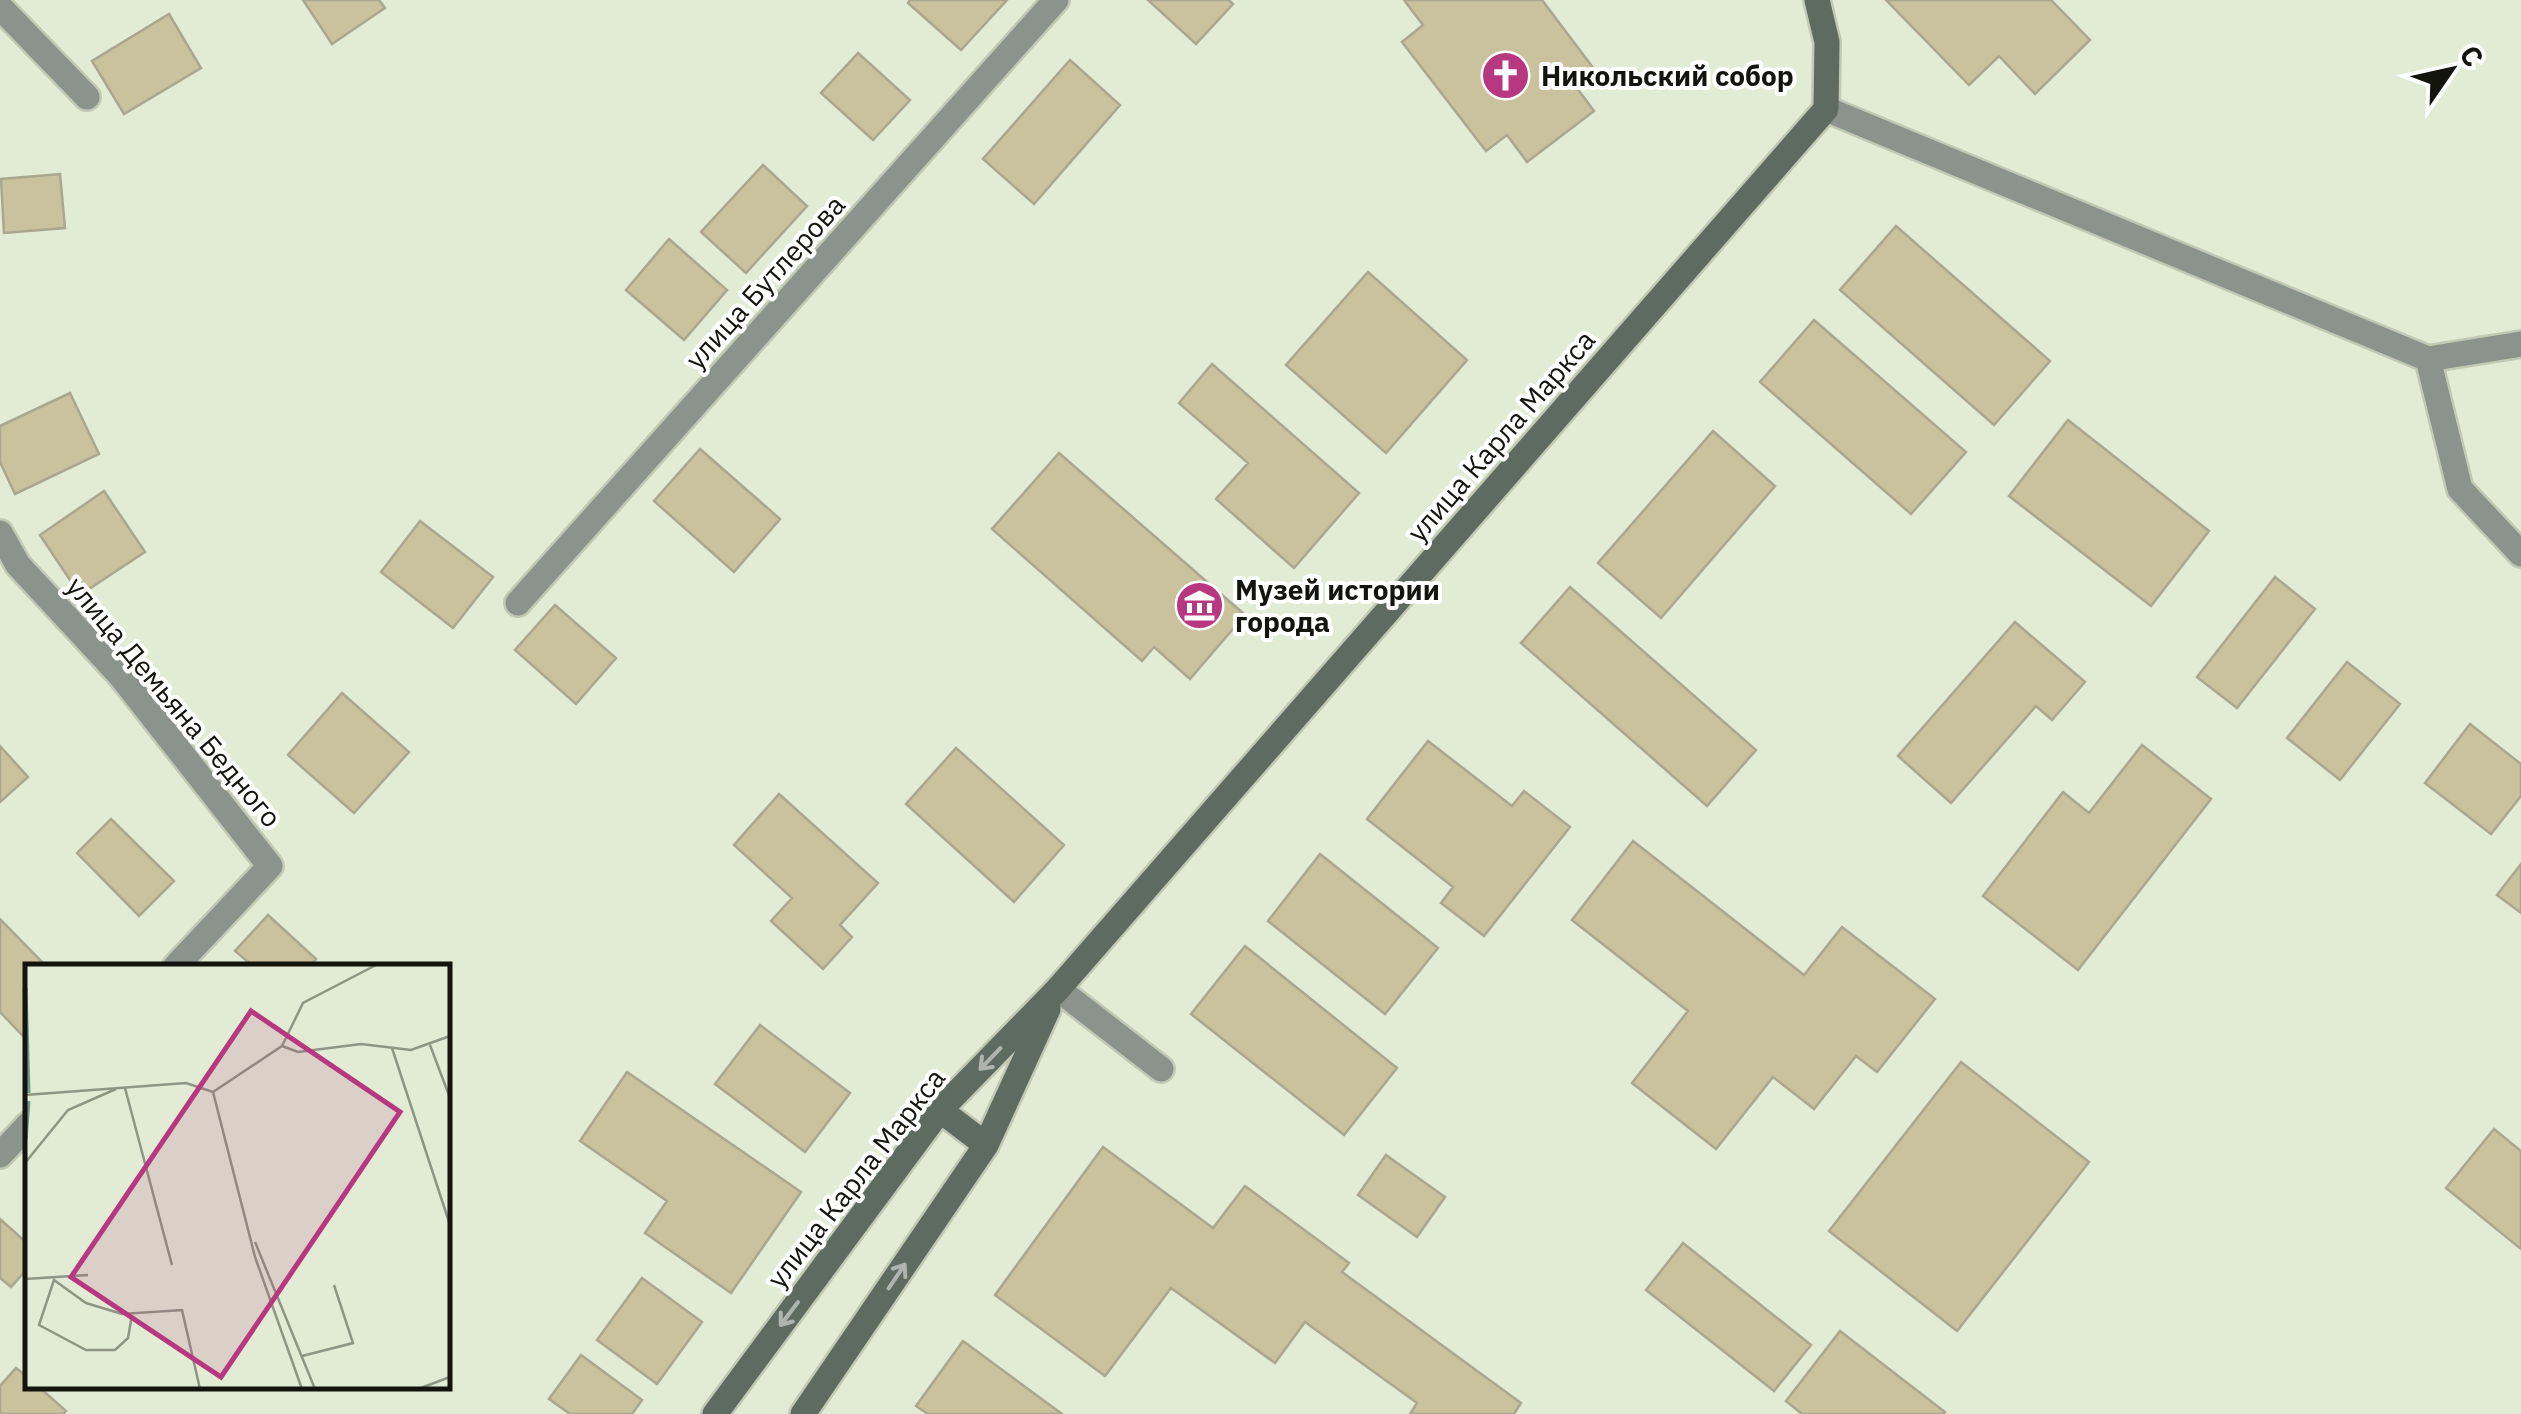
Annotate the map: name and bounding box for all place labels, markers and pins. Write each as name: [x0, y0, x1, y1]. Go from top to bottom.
church icon: Никольский собор: [1480, 50, 1532, 102]
place label: Никольский собор: [1541, 57, 1794, 94]
place label: Музей истории города: [1235, 571, 1440, 640]
museum icon: Музей истории города: [1174, 580, 1226, 632]

